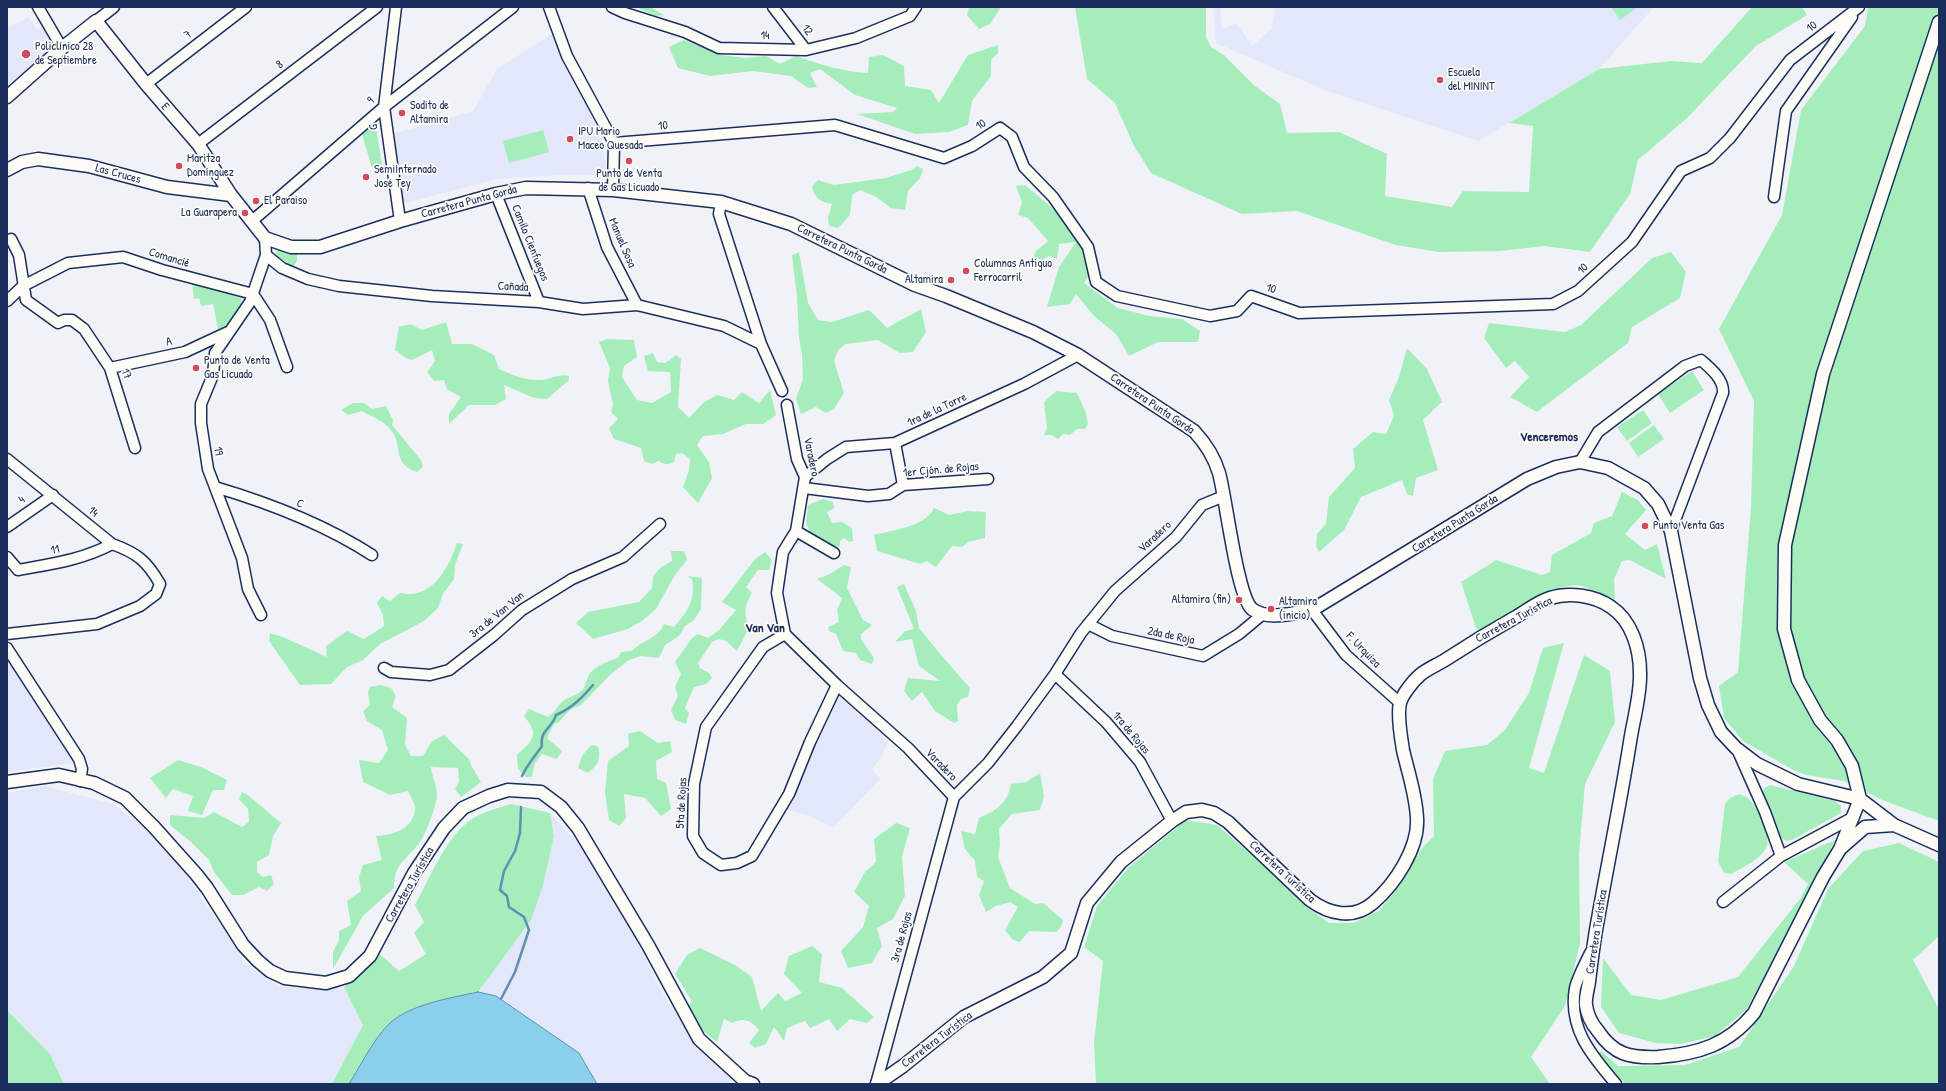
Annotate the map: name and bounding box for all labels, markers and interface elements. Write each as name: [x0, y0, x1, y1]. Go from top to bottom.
street label: 10: [1804, 18, 1820, 36]
street label: 12: [798, 22, 816, 38]
street label: 7: [181, 27, 195, 43]
street label: 14: [760, 29, 770, 43]
place label: Policlínico 28 de Septiembre: [35, 40, 97, 68]
marker: Policlínico 28 de Septiembre: [20, 48, 32, 60]
street label: 8: [274, 58, 286, 72]
place label: Escuela del MININT: [1448, 66, 1495, 94]
marker: Escuela del MININT: [1435, 75, 1445, 85]
street label: 9: [365, 94, 377, 108]
place label: Sodito de Altamira: [410, 99, 449, 127]
street label: E: [158, 100, 172, 114]
marker: Sodito de Altamira: [397, 108, 407, 118]
street label: 10: [973, 116, 989, 134]
street label: 10: [658, 118, 668, 134]
street label: G: [367, 123, 381, 131]
place label: IPU Mario Maceo Quesada: [578, 125, 643, 153]
marker: IPU Mario Maceo Quesada: [565, 134, 575, 144]
place label: Maritza Domínguez: [187, 152, 234, 180]
marker: Punto de Venta de Gas Licuado: [624, 156, 634, 166]
street label: Las Cruces: [94, 161, 142, 187]
marker: Maritza Domínguez: [174, 161, 184, 171]
place label: SemiInternado José Tey: [374, 163, 437, 191]
place label: Punto de Venta de Gas Licuado: [596, 167, 662, 195]
marker: SemiInternado José Tey: [361, 172, 371, 182]
street label: Carretera Punta Gorda: [420, 182, 518, 222]
place label: El Paraiso: [264, 194, 307, 208]
marker: El Paraiso: [251, 196, 261, 206]
street label: Camilo Cienfuegos: [508, 203, 552, 283]
place label: La Guarapera: [181, 206, 237, 220]
marker: La Guarapera: [240, 208, 250, 218]
street label: Manuel Sosa: [605, 216, 639, 270]
street label: Carretera Punta Gorda: [795, 221, 889, 277]
street label: Comancié: [147, 245, 191, 271]
place label: Columnas Antiguo Ferrocarril: [974, 257, 1052, 285]
street label: 10: [1575, 260, 1591, 278]
marker: Columnas Antiguo Ferrocarril: [961, 266, 971, 276]
place label: Altamira: [905, 273, 943, 287]
marker: Altamira: [946, 275, 956, 285]
street label: Cañada: [497, 279, 529, 295]
street label: 10: [1264, 281, 1278, 297]
street label: A: [165, 334, 173, 350]
place label: Punto de Venta Gas Licuado: [204, 354, 270, 382]
marker: Punto de Venta Gas Licuado: [191, 363, 201, 373]
street label: 17: [117, 367, 135, 381]
street label: Carretera Punta Gorda: [1107, 370, 1197, 438]
street label: 1ra de la Torre: [905, 390, 969, 430]
district label: Venceremos: [1520, 430, 1578, 446]
street label: Varadero: [800, 436, 822, 478]
street label: 19: [210, 446, 226, 456]
street label: 1er Cjón. de Rojas: [902, 460, 980, 480]
street label: Carretera Punta Gorda: [1409, 492, 1501, 556]
street label: 4: [16, 493, 28, 507]
street label: C: [294, 496, 306, 512]
street label: 14: [85, 504, 101, 520]
street label: Varadero: [1136, 518, 1174, 556]
place label: Punto Venta Gas: [1653, 519, 1724, 533]
marker: Punto Venta Gas: [1640, 521, 1650, 531]
street label: 11: [49, 542, 61, 558]
street label: 3ra de Van Van: [467, 589, 527, 641]
place label: Altamira (fin): [1172, 593, 1231, 607]
street label: Carretera Turística: [1473, 594, 1555, 646]
marker: Altamira (fin): [1234, 595, 1244, 605]
place label: Altamira (inicio): [1279, 595, 1317, 623]
marker: Altamira (inicio): [1266, 604, 1276, 614]
district label: Van Van: [745, 621, 785, 637]
street label: 2da de Roja: [1146, 624, 1196, 648]
street label: F. Urquiza: [1343, 629, 1383, 671]
street label: 1ra de Rojas: [1109, 709, 1153, 757]
street label: Varadero: [922, 746, 960, 784]
street label: 5ta de Rojas: [673, 777, 691, 829]
street label: Carretera Turística: [1246, 838, 1318, 906]
street label: Carretera Turística: [383, 845, 437, 925]
street label: Carretera Turística: [1583, 889, 1611, 975]
street label: 3ra de Rojas: [888, 910, 916, 964]
street label: Carretera Turística: [899, 1009, 975, 1071]

